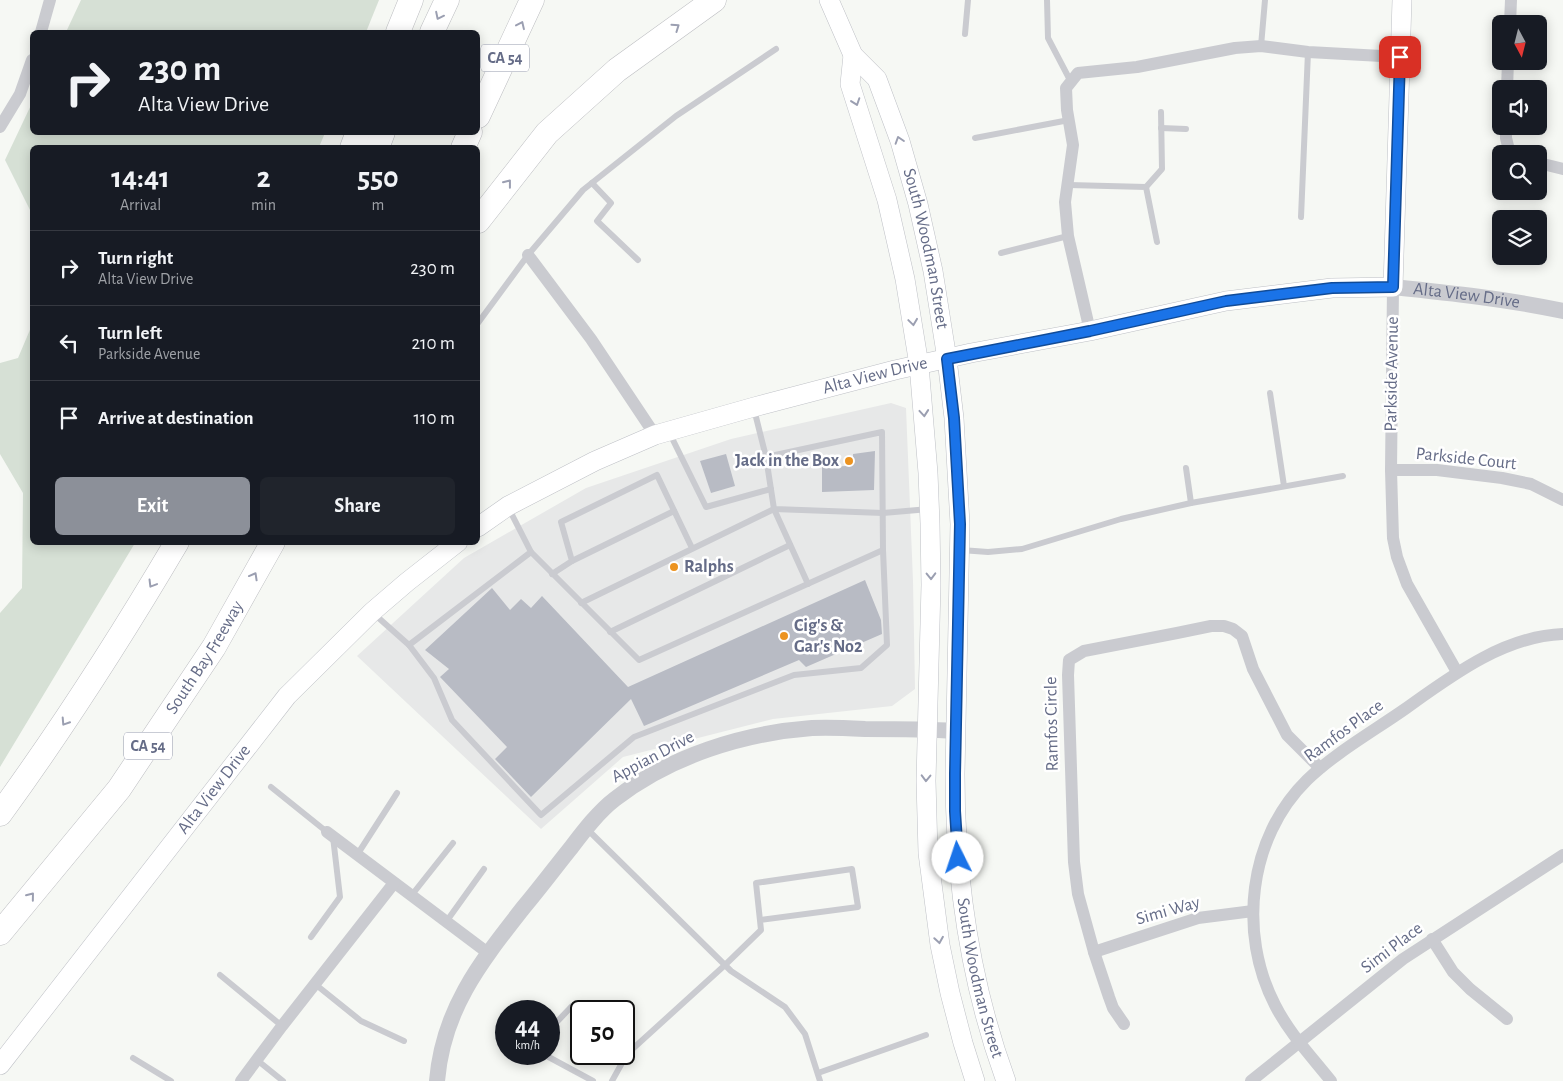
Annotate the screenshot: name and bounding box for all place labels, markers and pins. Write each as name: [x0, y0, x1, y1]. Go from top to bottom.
pin: [1379, 36, 1421, 78]
place label: Jack in the Box: [735, 452, 840, 470]
marker: Jack in the Box: [843, 455, 855, 467]
place label: Ralphs: [684, 558, 734, 576]
marker: Ralphs: [668, 561, 680, 573]
place label: Cig's & Gar's No2: [794, 617, 863, 656]
marker: Cig's & Gar's No2: [778, 630, 790, 642]

